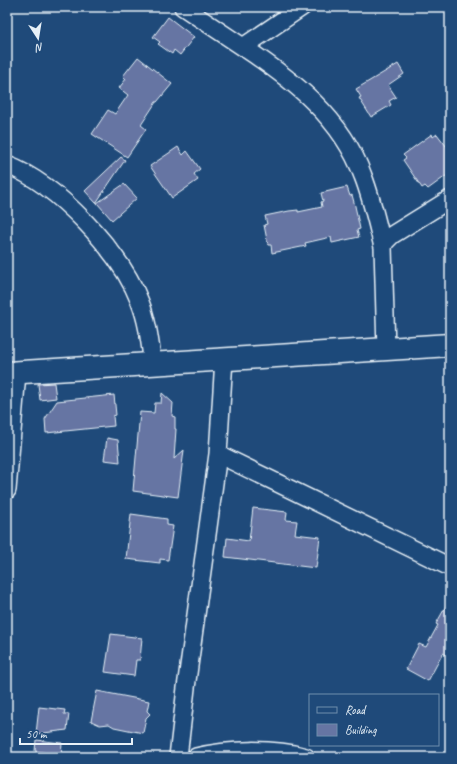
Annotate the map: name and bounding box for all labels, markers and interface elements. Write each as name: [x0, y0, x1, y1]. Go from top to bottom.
north arrow: [18, 18, 58, 58]
text: N: [33, 40, 45, 56]
legend: [309, 694, 439, 746]
text: Road: [345, 702, 367, 718]
scale bar: [20, 720, 132, 746]
text: Building: [345, 722, 377, 738]
text: 50 m: [26, 726, 48, 742]

